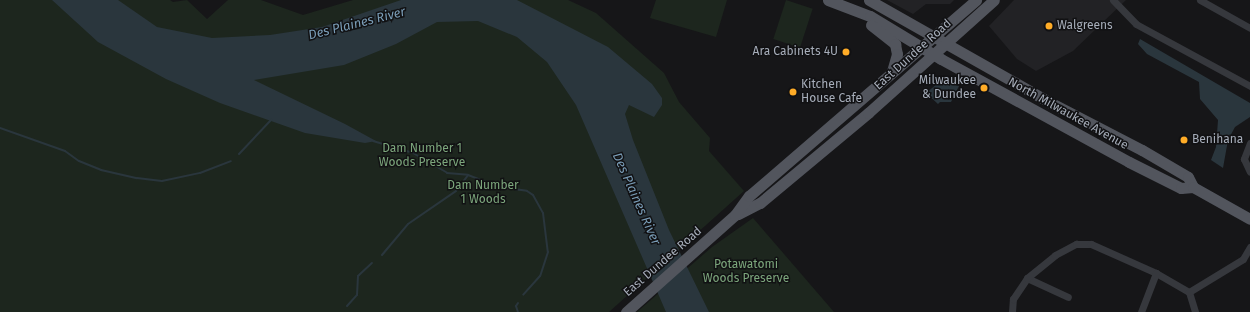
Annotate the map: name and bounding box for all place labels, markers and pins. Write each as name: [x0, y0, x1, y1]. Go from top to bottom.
place label: Walgreens: [1057, 19, 1113, 33]
marker: Walgreens: [1044, 21, 1054, 31]
place label: Ara Cabinets 4U: [753, 45, 838, 59]
marker: Ara Cabinets 4U: [841, 47, 851, 57]
place label: Milwaukee & Dundee: [919, 74, 976, 102]
place label: Kitchen House Cafe: [801, 78, 862, 106]
marker: Milwaukee & Dundee: [979, 83, 989, 93]
marker: Kitchen House Cafe: [788, 87, 798, 97]
place label: Benihana: [1192, 133, 1243, 147]
marker: Benihana: [1179, 135, 1189, 145]

